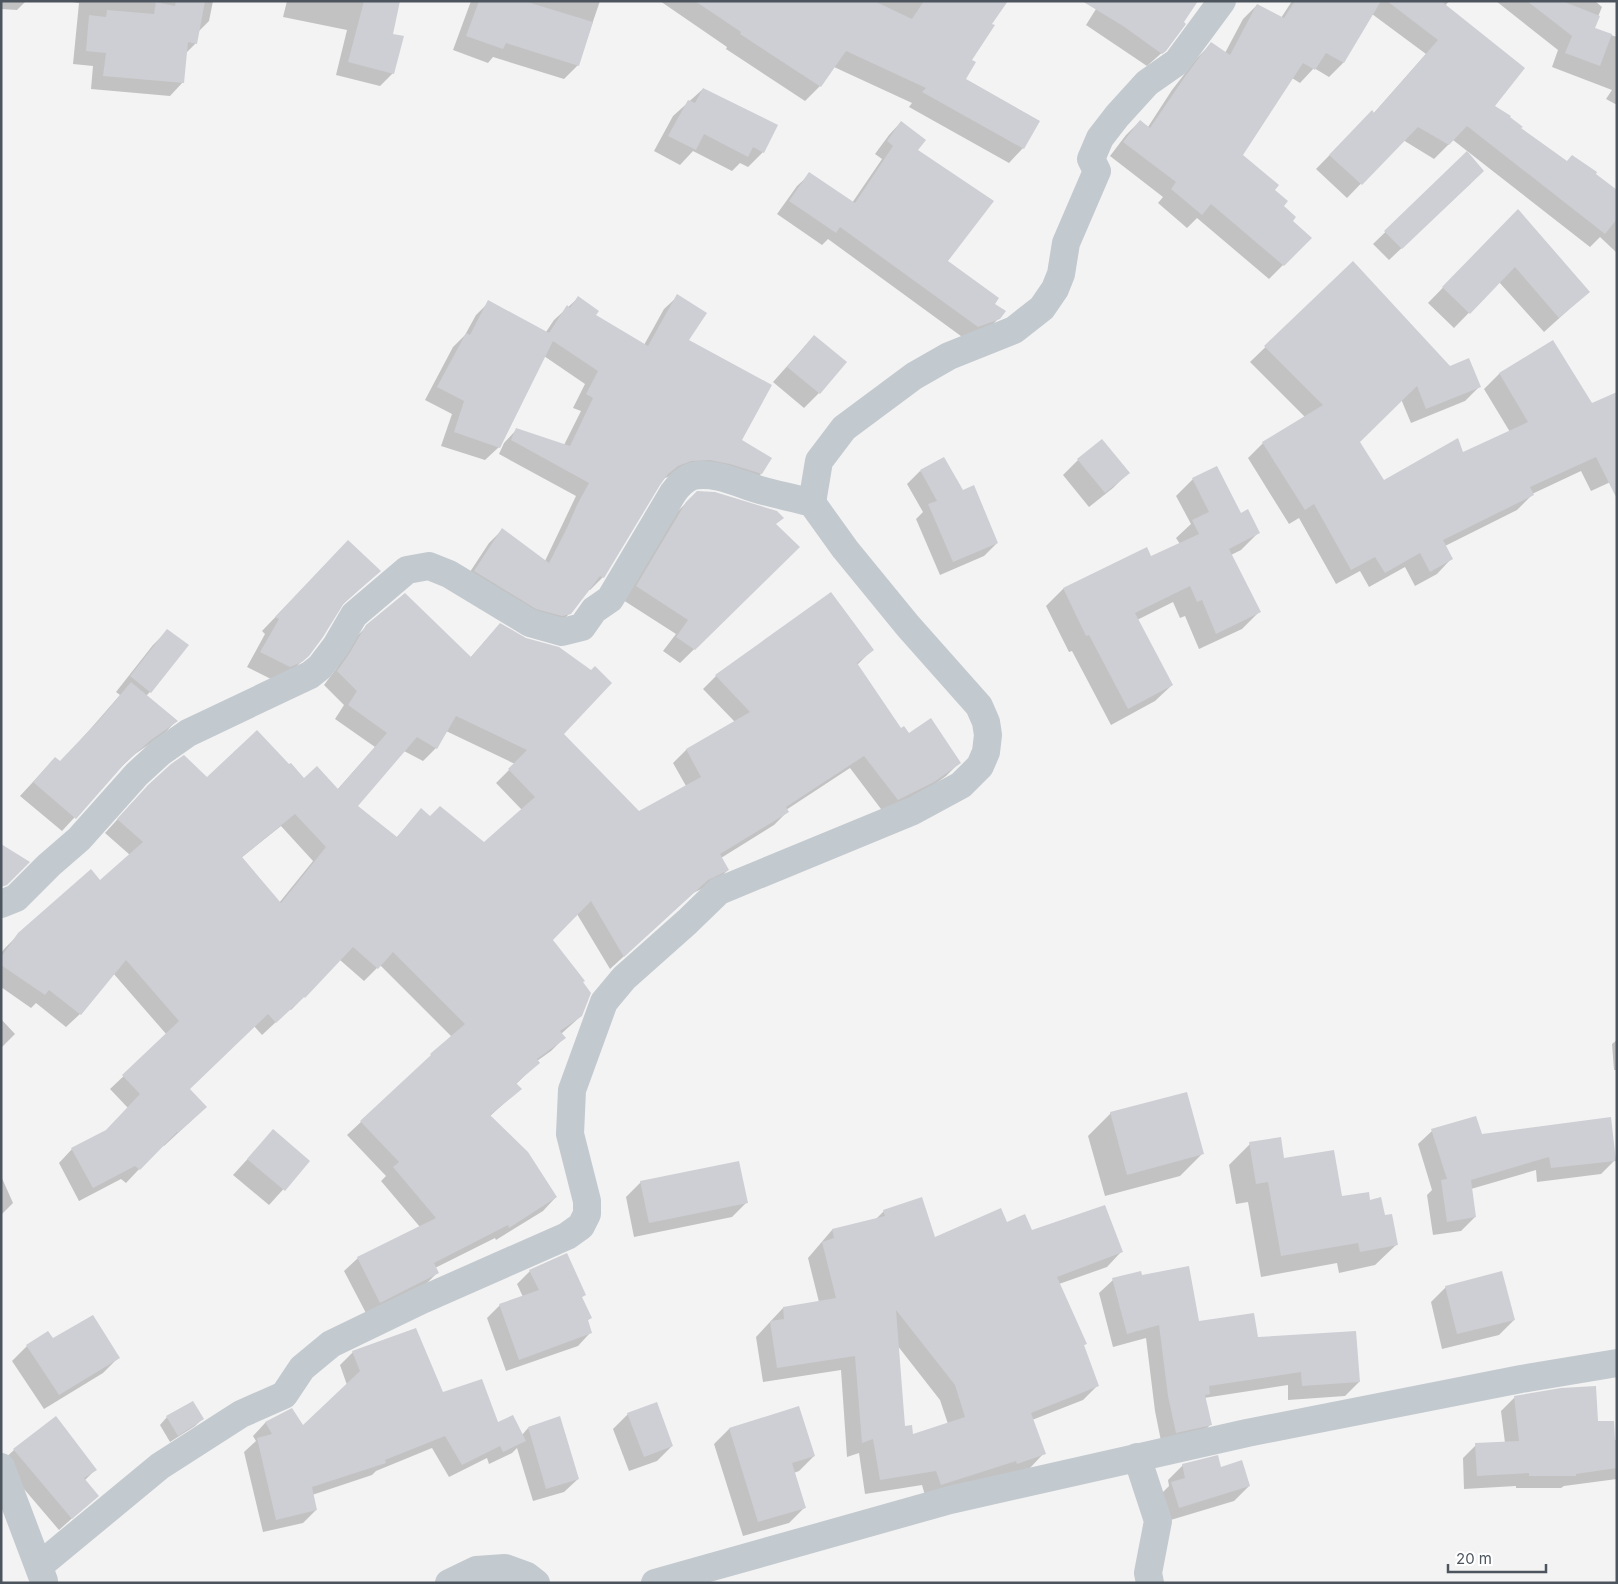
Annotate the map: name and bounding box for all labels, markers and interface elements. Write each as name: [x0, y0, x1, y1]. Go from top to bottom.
scale bar: [1448, 1542, 1546, 1574]
text: 20 m: [1456, 1549, 1492, 1568]

